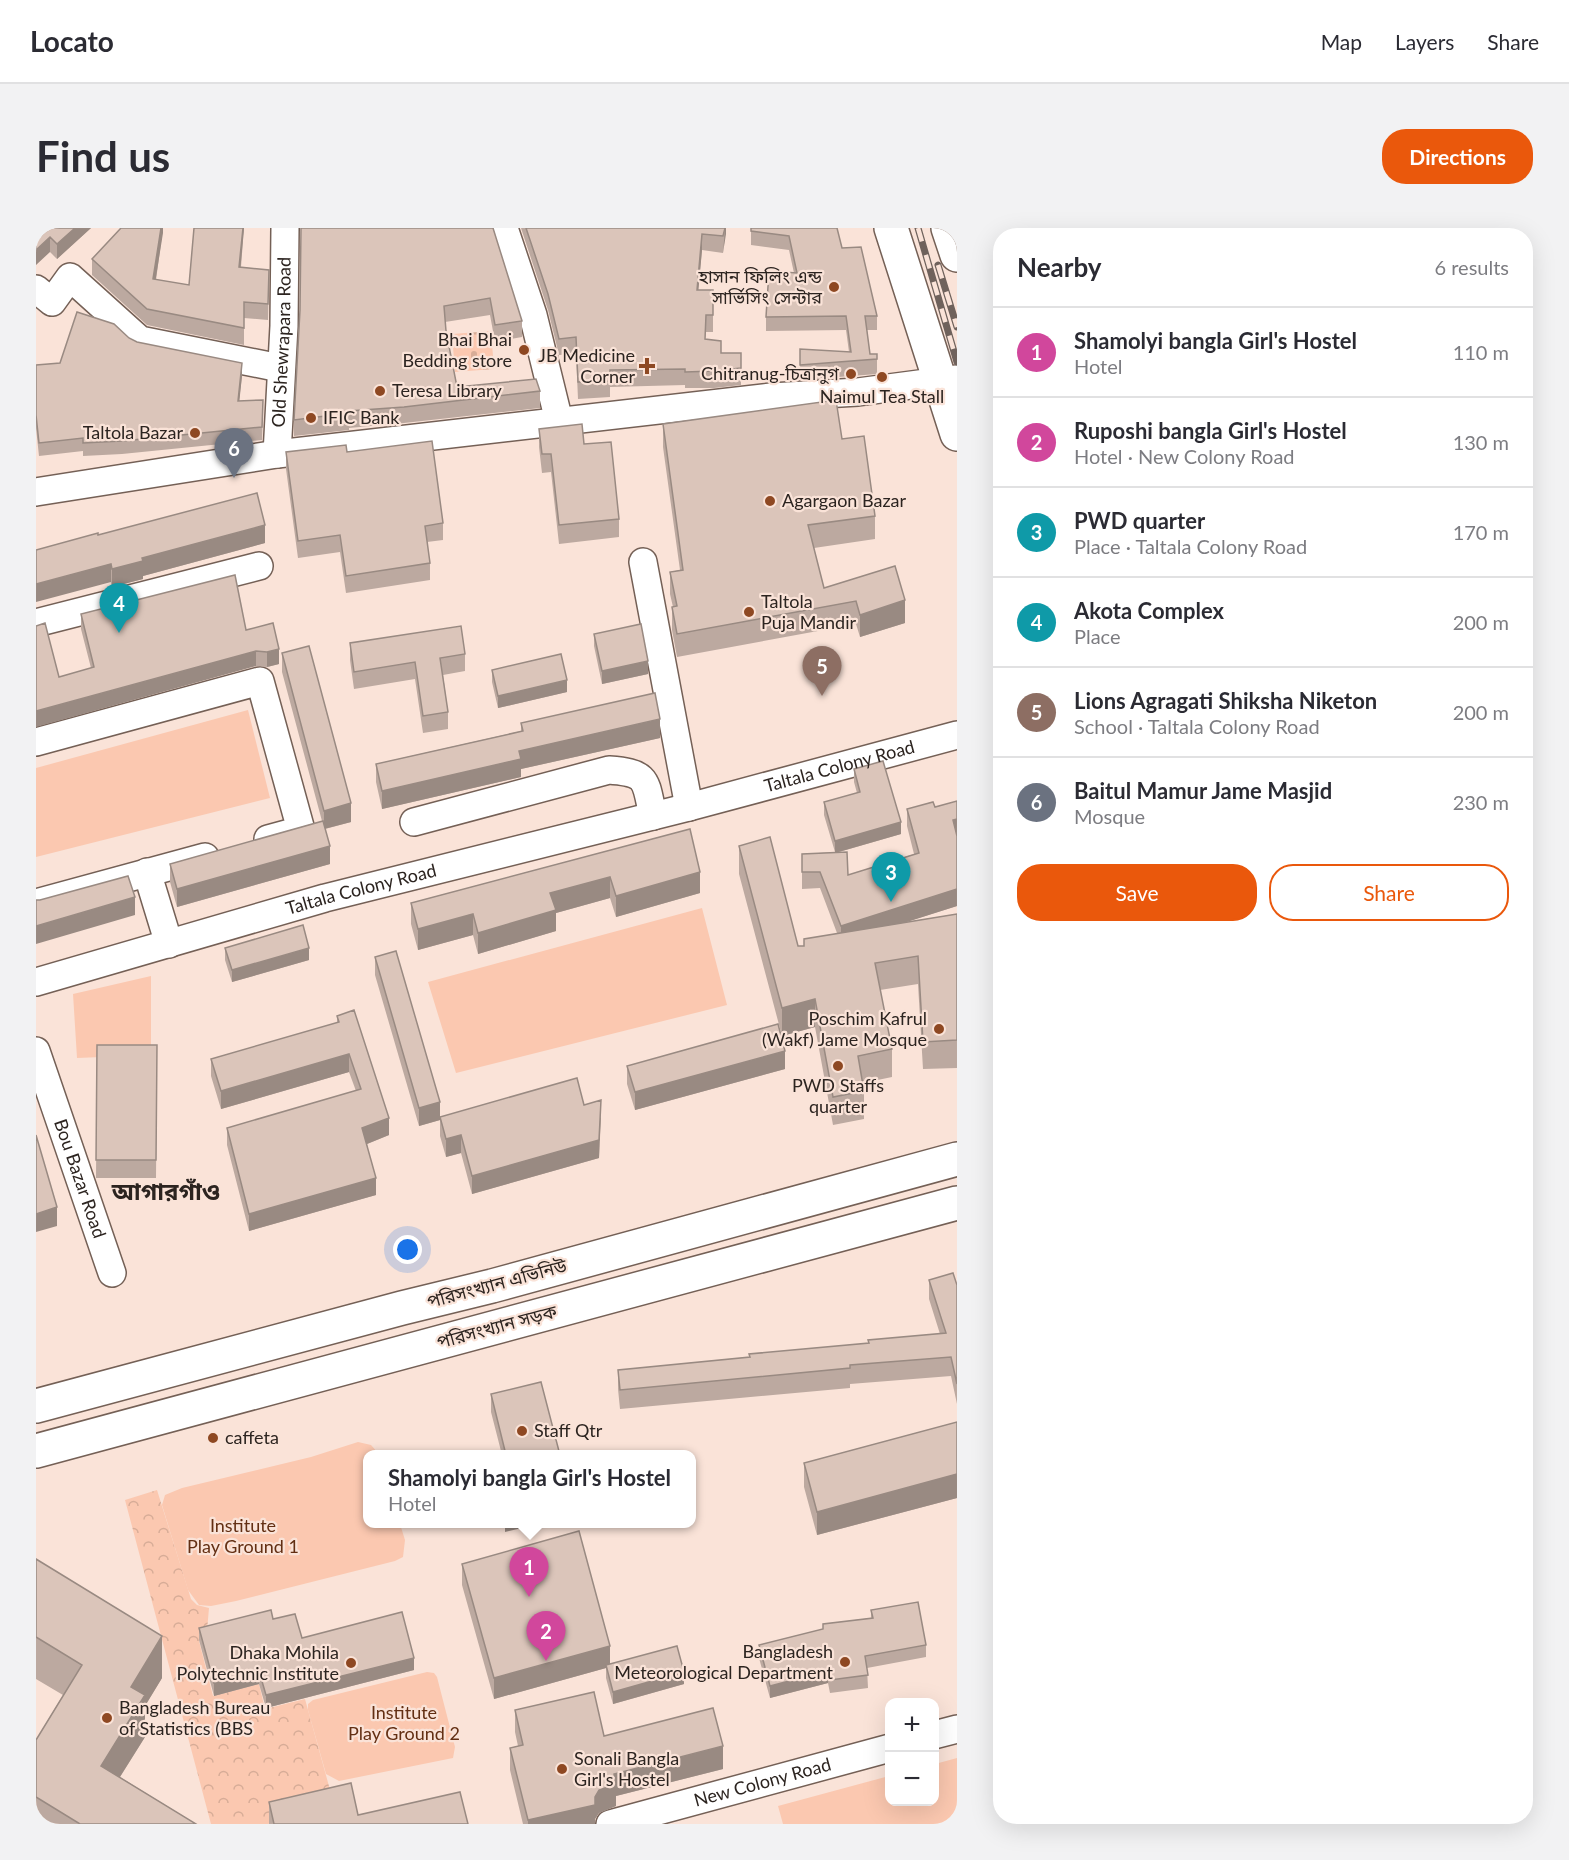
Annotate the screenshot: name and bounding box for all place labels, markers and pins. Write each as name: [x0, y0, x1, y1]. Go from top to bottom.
place label: হাসান ফিলিং এন্ড সার্ভিসিং সেন্টার: [697, 265, 822, 308]
marker: হাসান ফিলিং এন্ড সার্ভিসিং সেন্টার: [827, 280, 841, 294]
place label: Bhai Bhai Bedding store: [402, 328, 512, 371]
marker: Bhai Bhai Bedding store: [517, 343, 531, 357]
place label: JB Medicine Corner: [538, 344, 635, 387]
marker: JB Medicine Corner: [640, 359, 654, 373]
place label: Chitranug-চিত্রানুগ: [701, 362, 839, 385]
marker: Chitranug-চিত্রানুগ: [844, 367, 858, 381]
marker: Naimul Tea Stall: [875, 370, 889, 384]
place label: Teresa Library: [392, 379, 503, 401]
marker: Teresa Library: [373, 384, 387, 398]
place label: Naimul Tea Stall: [820, 385, 944, 407]
place label: IFIC Bank: [323, 406, 400, 428]
marker: IFIC Bank: [304, 411, 318, 425]
place label: Taltola Bazar: [83, 421, 183, 443]
marker: Taltola Bazar: [188, 426, 202, 440]
pin: 6: [214, 428, 254, 478]
place label: Agargaon Bazar: [782, 489, 907, 511]
marker: Agargaon Bazar: [763, 494, 777, 508]
pin: 4: [100, 584, 139, 633]
place label: Taltola Puja Mandir: [761, 590, 856, 633]
marker: Taltola Puja Mandir: [742, 605, 756, 619]
pin: 5: [802, 646, 842, 696]
pin: 3: [872, 852, 910, 902]
place label: Poschim Kafrul (Wakf) Jame Mosque: [762, 1007, 927, 1050]
marker: Poschim Kafrul (Wakf) Jame Mosque: [932, 1022, 946, 1036]
marker: PWD Staffs quarter: [831, 1059, 845, 1073]
place label: PWD Staffs quarter: [792, 1074, 884, 1117]
place label: Staff Qtr: [534, 1419, 603, 1441]
marker: Staff Qtr: [515, 1424, 529, 1438]
place label: caffeta: [225, 1426, 279, 1448]
marker: caffeta: [206, 1431, 220, 1445]
pin: 1: [510, 1548, 548, 1597]
pin: 2: [526, 1612, 566, 1661]
place label: Bangladesh Meteorological Department: [614, 1640, 834, 1683]
place label: Dhaka Mohila Polytechnic Institute: [177, 1641, 339, 1684]
marker: Bangladesh Meteorological Department: [838, 1655, 852, 1669]
marker: Dhaka Mohila Polytechnic Institute: [344, 1656, 358, 1670]
place label: Bangladesh Bureau of Statistics (BBS: [119, 1696, 270, 1739]
marker: Bangladesh Bureau of Statistics (BBS: [100, 1711, 114, 1725]
place label: Sonali Bangla Girl's Hostel: [574, 1747, 679, 1790]
marker: Sonali Bangla Girl's Hostel: [555, 1762, 569, 1776]

